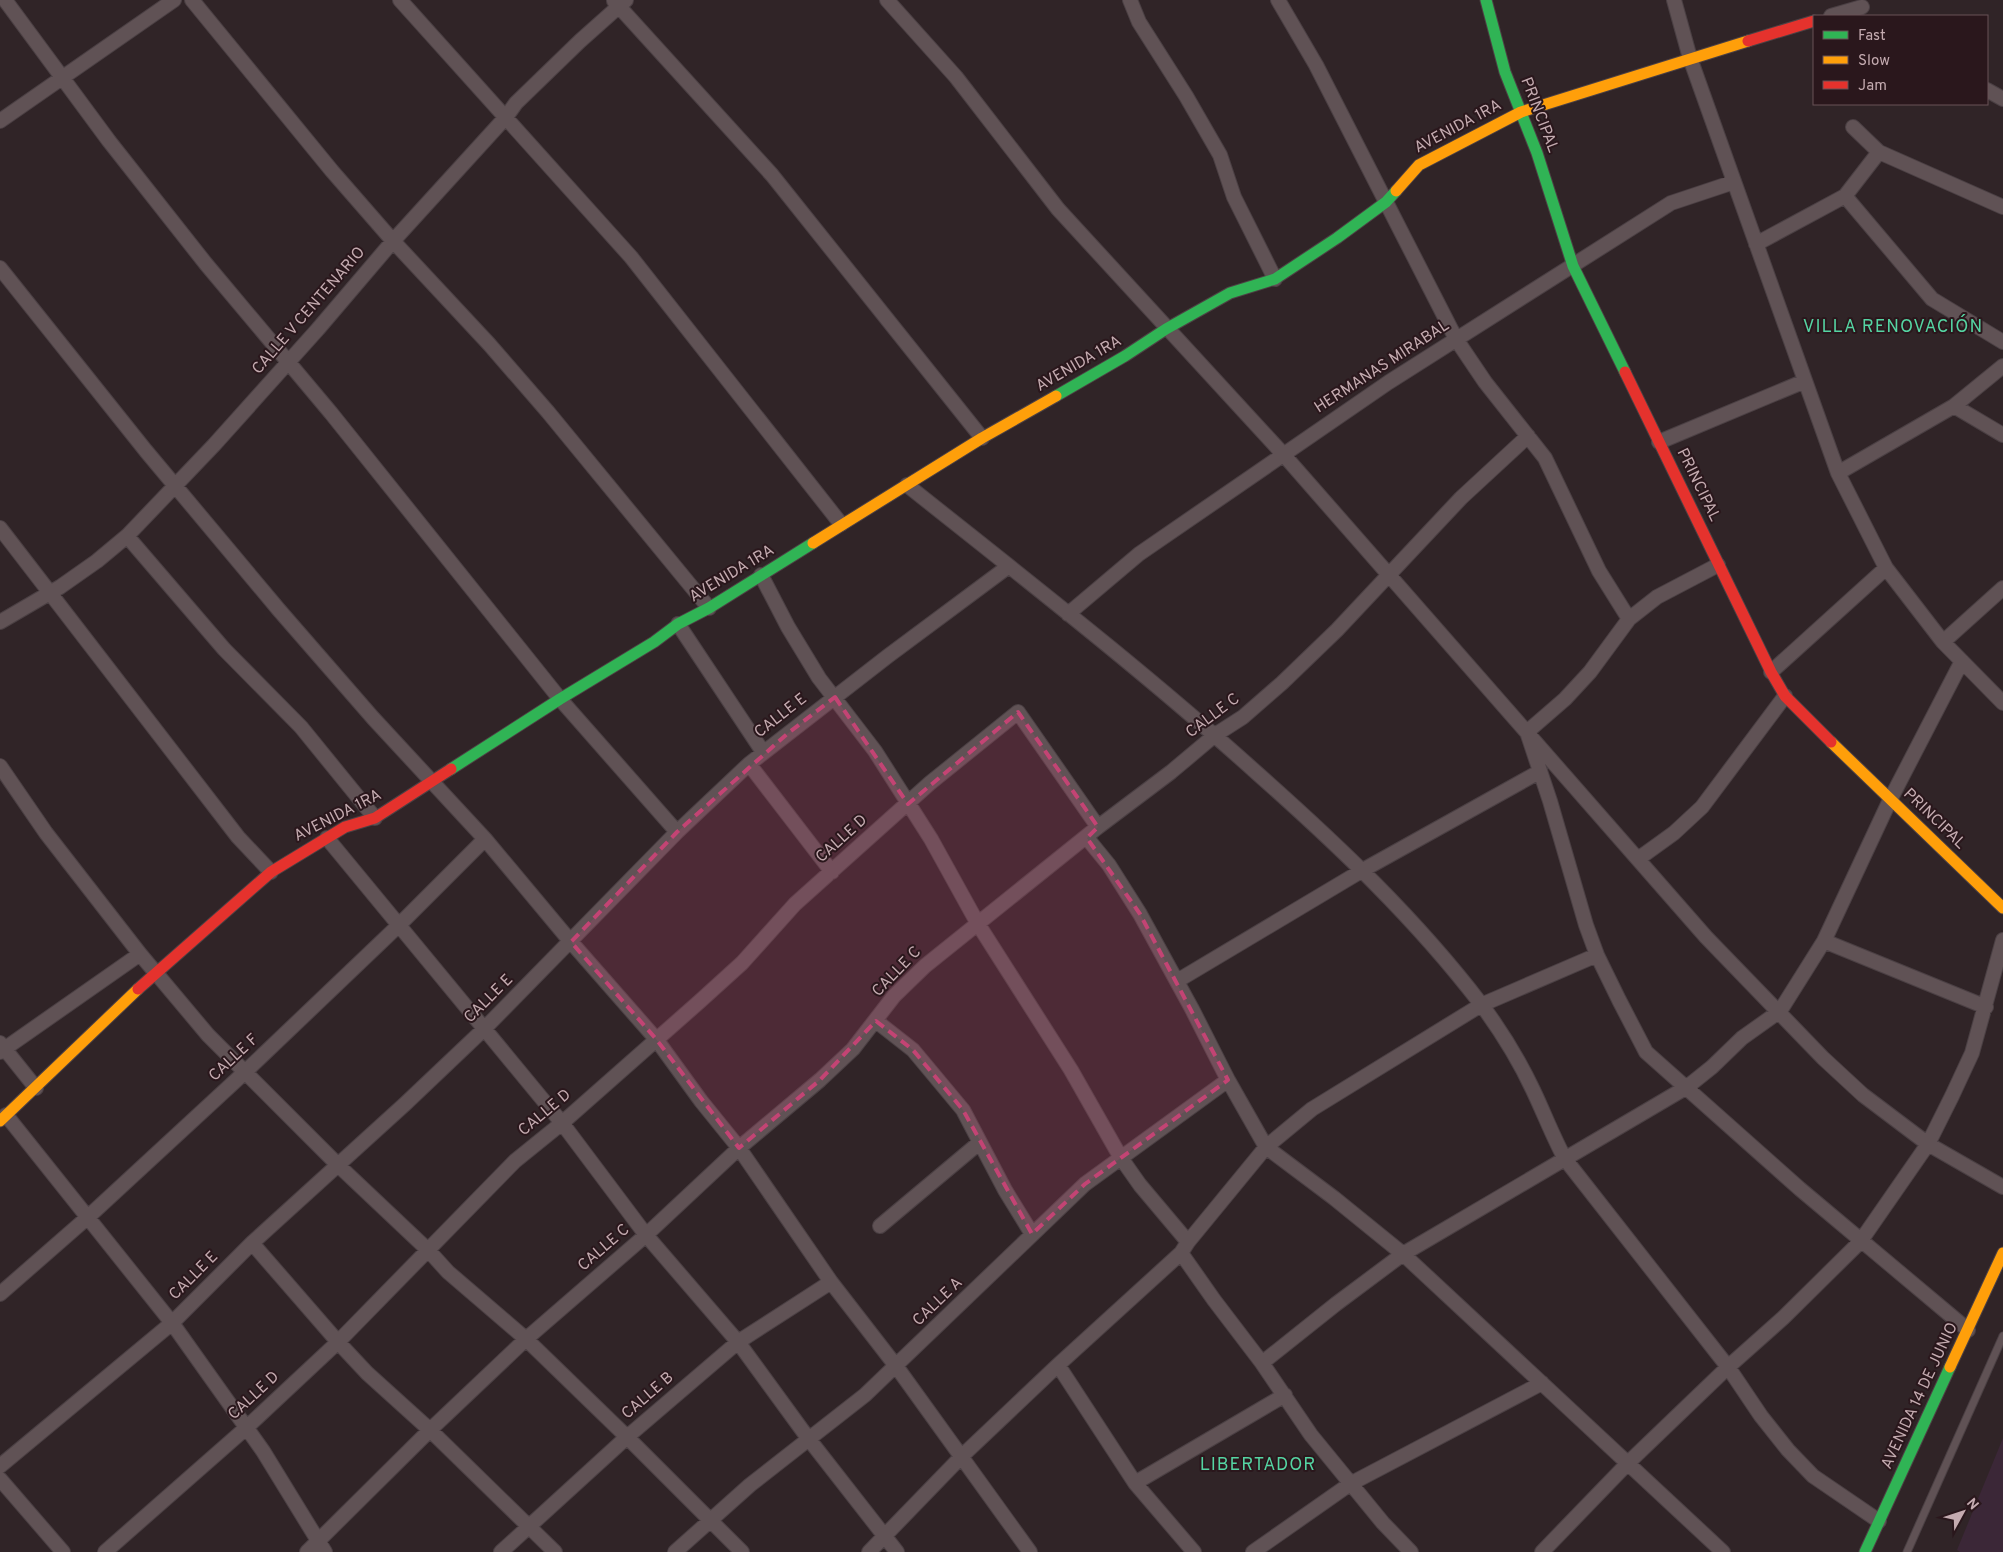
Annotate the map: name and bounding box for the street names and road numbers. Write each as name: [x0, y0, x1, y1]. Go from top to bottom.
street label: PRINCIPAL: [1515, 74, 1563, 156]
street label: AVENIDA 1RA: [1411, 96, 1505, 158]
street label: CALLE V CENTENARIO: [248, 243, 370, 379]
street label: HERMANAS MIRABAL: [1311, 316, 1453, 418]
street label: AVENIDA 1RA: [1032, 331, 1126, 397]
street label: PRINCIPAL: [1672, 445, 1724, 525]
street label: AVENIDA 1RA: [686, 541, 778, 607]
street label: CALLE E: [751, 689, 811, 743]
street label: CALLE C: [1182, 689, 1244, 743]
street label: PRINCIPAL: [1899, 784, 1969, 854]
street label: AVENIDA 1RA: [291, 785, 385, 847]
street label: CALLE D: [812, 811, 872, 867]
street label: CALLE C: [868, 943, 926, 1001]
street label: CALLE E: [460, 970, 518, 1028]
street label: CALLE F: [205, 1030, 263, 1086]
street label: CALLE D: [515, 1085, 575, 1141]
street label: CALLE C: [574, 1220, 634, 1276]
street label: CALLE E: [165, 1247, 223, 1305]
street label: CALLE A: [909, 1273, 967, 1331]
street label: AVENIDA 14 DE JUNIO: [1877, 1319, 1963, 1473]
street label: CALLE D: [224, 1367, 284, 1425]
street label: CALLE B: [618, 1368, 678, 1424]

